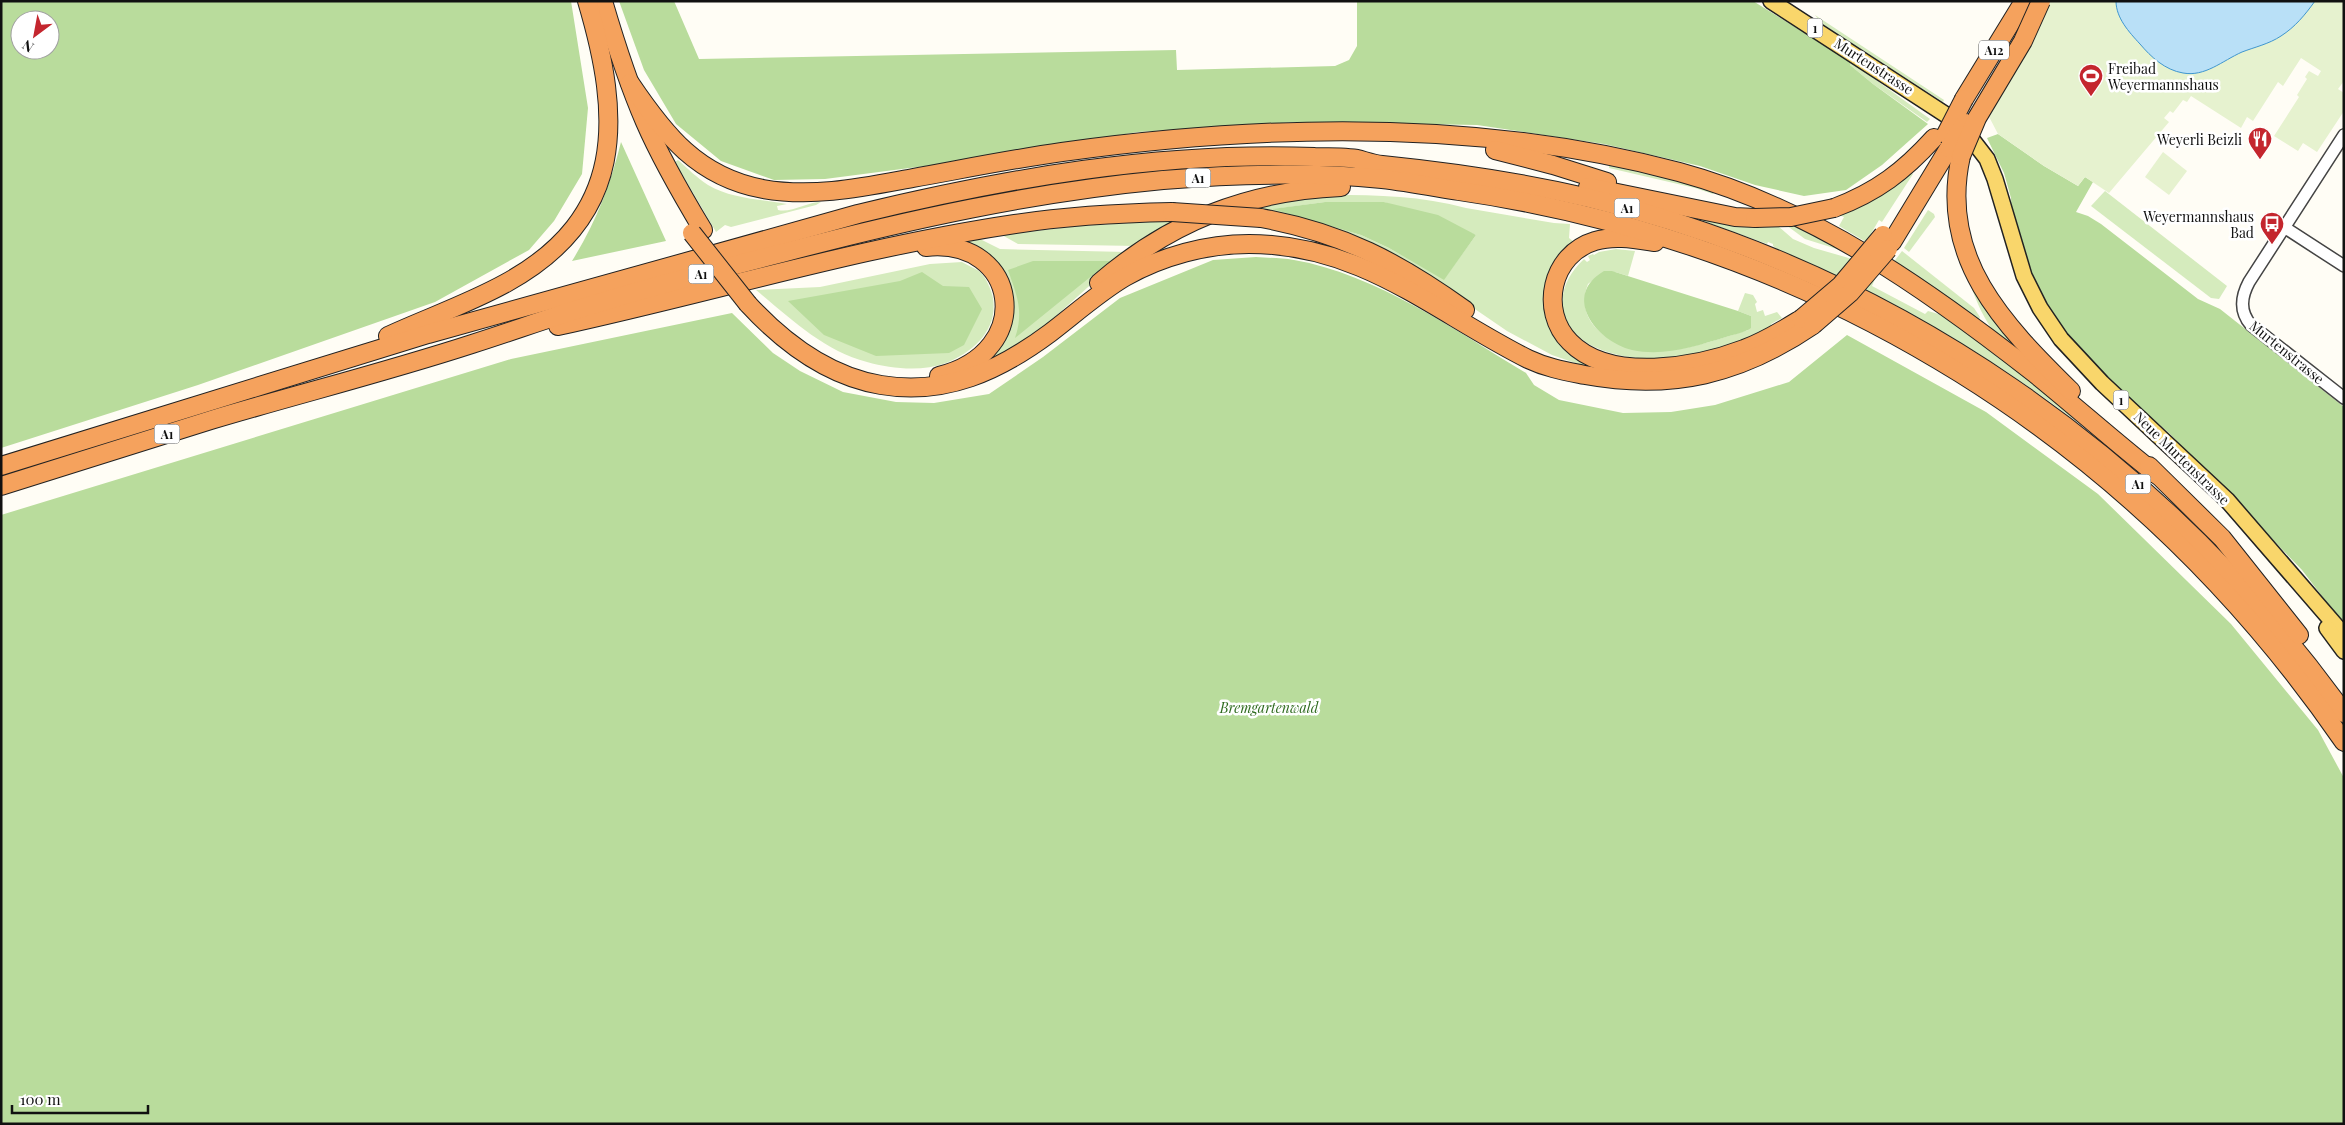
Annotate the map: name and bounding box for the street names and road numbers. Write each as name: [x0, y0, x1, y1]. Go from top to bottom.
road number: 1: [1808, 18, 1822, 38]
street label: Murtenstrasse: [1831, 33, 1917, 99]
road number: A12: [1979, 40, 2009, 60]
road number: A1: [1186, 168, 1210, 188]
road number: A1: [1614, 198, 1640, 218]
road number: A1: [688, 264, 714, 284]
street label: Murtenstrasse: [2246, 316, 2328, 388]
road number: 1: [2114, 390, 2128, 410]
street label: Neue Murtenstrasse: [2130, 407, 2234, 509]
road number: A1: [154, 424, 180, 444]
road number: A1: [2126, 474, 2150, 494]

